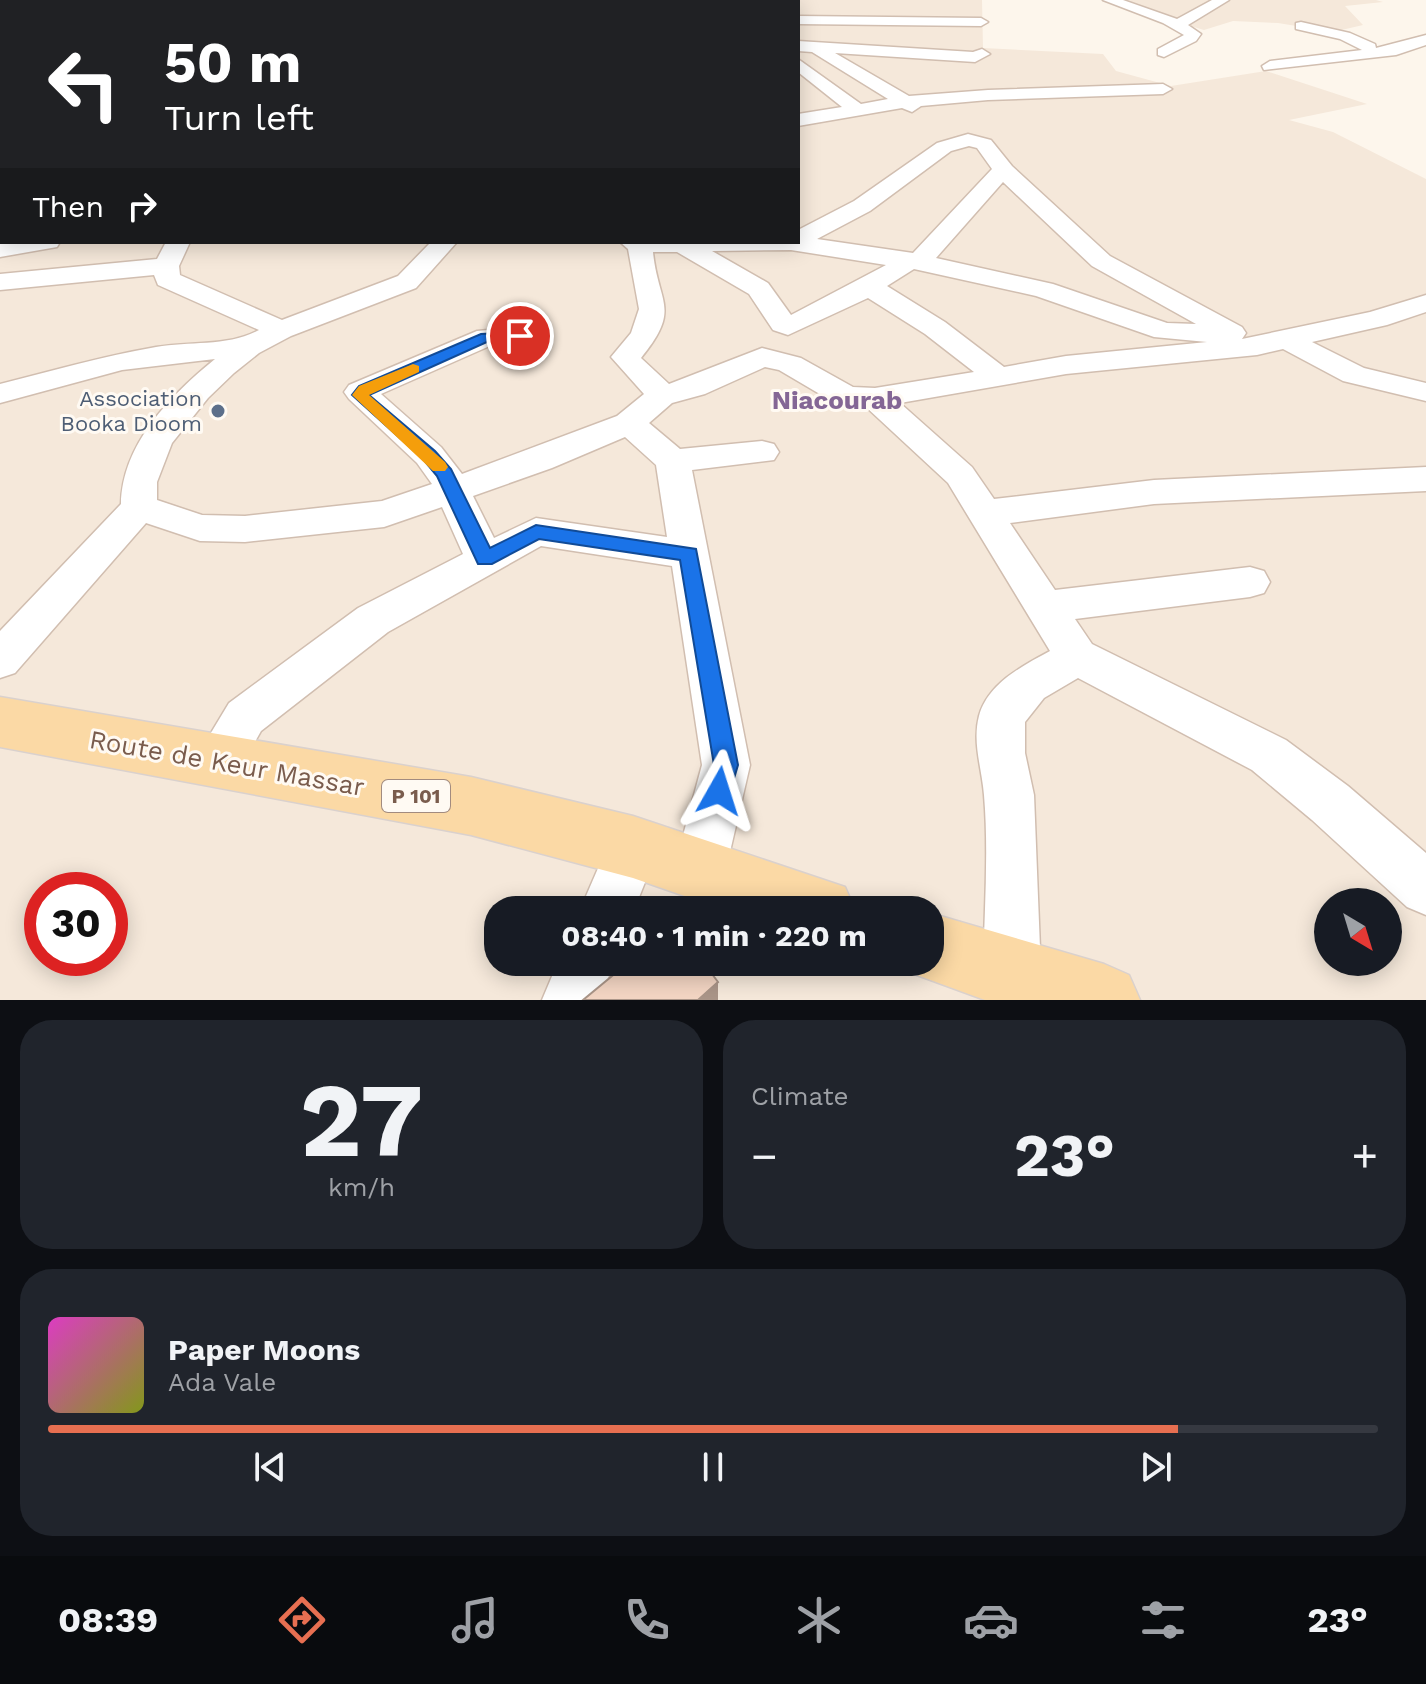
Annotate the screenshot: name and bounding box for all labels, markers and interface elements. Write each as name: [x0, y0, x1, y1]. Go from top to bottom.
text: 50 m: [164, 30, 301, 96]
icon: left: [32, 32, 136, 136]
text: Turn left: [164, 97, 314, 139]
icon: right: [120, 184, 164, 228]
text: Then: [32, 189, 104, 224]
pin: [486, 302, 554, 370]
icon: arrive: [498, 314, 542, 358]
district label: Niacourab: [772, 385, 902, 415]
place label: Association Booka Dioom: [61, 386, 202, 436]
marker: Association Booka Dioom: [209, 402, 227, 420]
street label: Route de Keur Massar: [87, 724, 367, 802]
position arrow: [677, 749, 761, 833]
road number: P 101: [382, 780, 450, 812]
speed limit sign: 30: [24, 872, 128, 976]
north arrow: [1314, 888, 1402, 976]
map controls: [1314, 888, 1402, 976]
text: 08:40 · 1 min · 220 m: [561, 918, 867, 953]
text: 27: [300, 1059, 423, 1181]
text: Climate: [751, 1081, 849, 1111]
text: 23°: [1014, 1120, 1115, 1191]
text: −: [751, 1130, 778, 1182]
text: +: [1351, 1130, 1378, 1182]
text: km/h: [328, 1172, 395, 1202]
text: Paper Moons: [168, 1332, 360, 1367]
text: Ada Vale: [168, 1367, 276, 1397]
icon: previous: [248, 1445, 292, 1489]
icon: pause: [691, 1445, 735, 1489]
icon: next: [1134, 1445, 1178, 1489]
icon: directions: [274, 1592, 330, 1648]
icon: music: [447, 1592, 503, 1648]
icon: phone: [619, 1592, 675, 1648]
icon: climate: [791, 1592, 847, 1648]
icon: car: [963, 1592, 1019, 1648]
icon: filters: [1135, 1592, 1191, 1648]
text: 08:39: [58, 1599, 158, 1641]
text: 23°: [1307, 1599, 1368, 1641]

